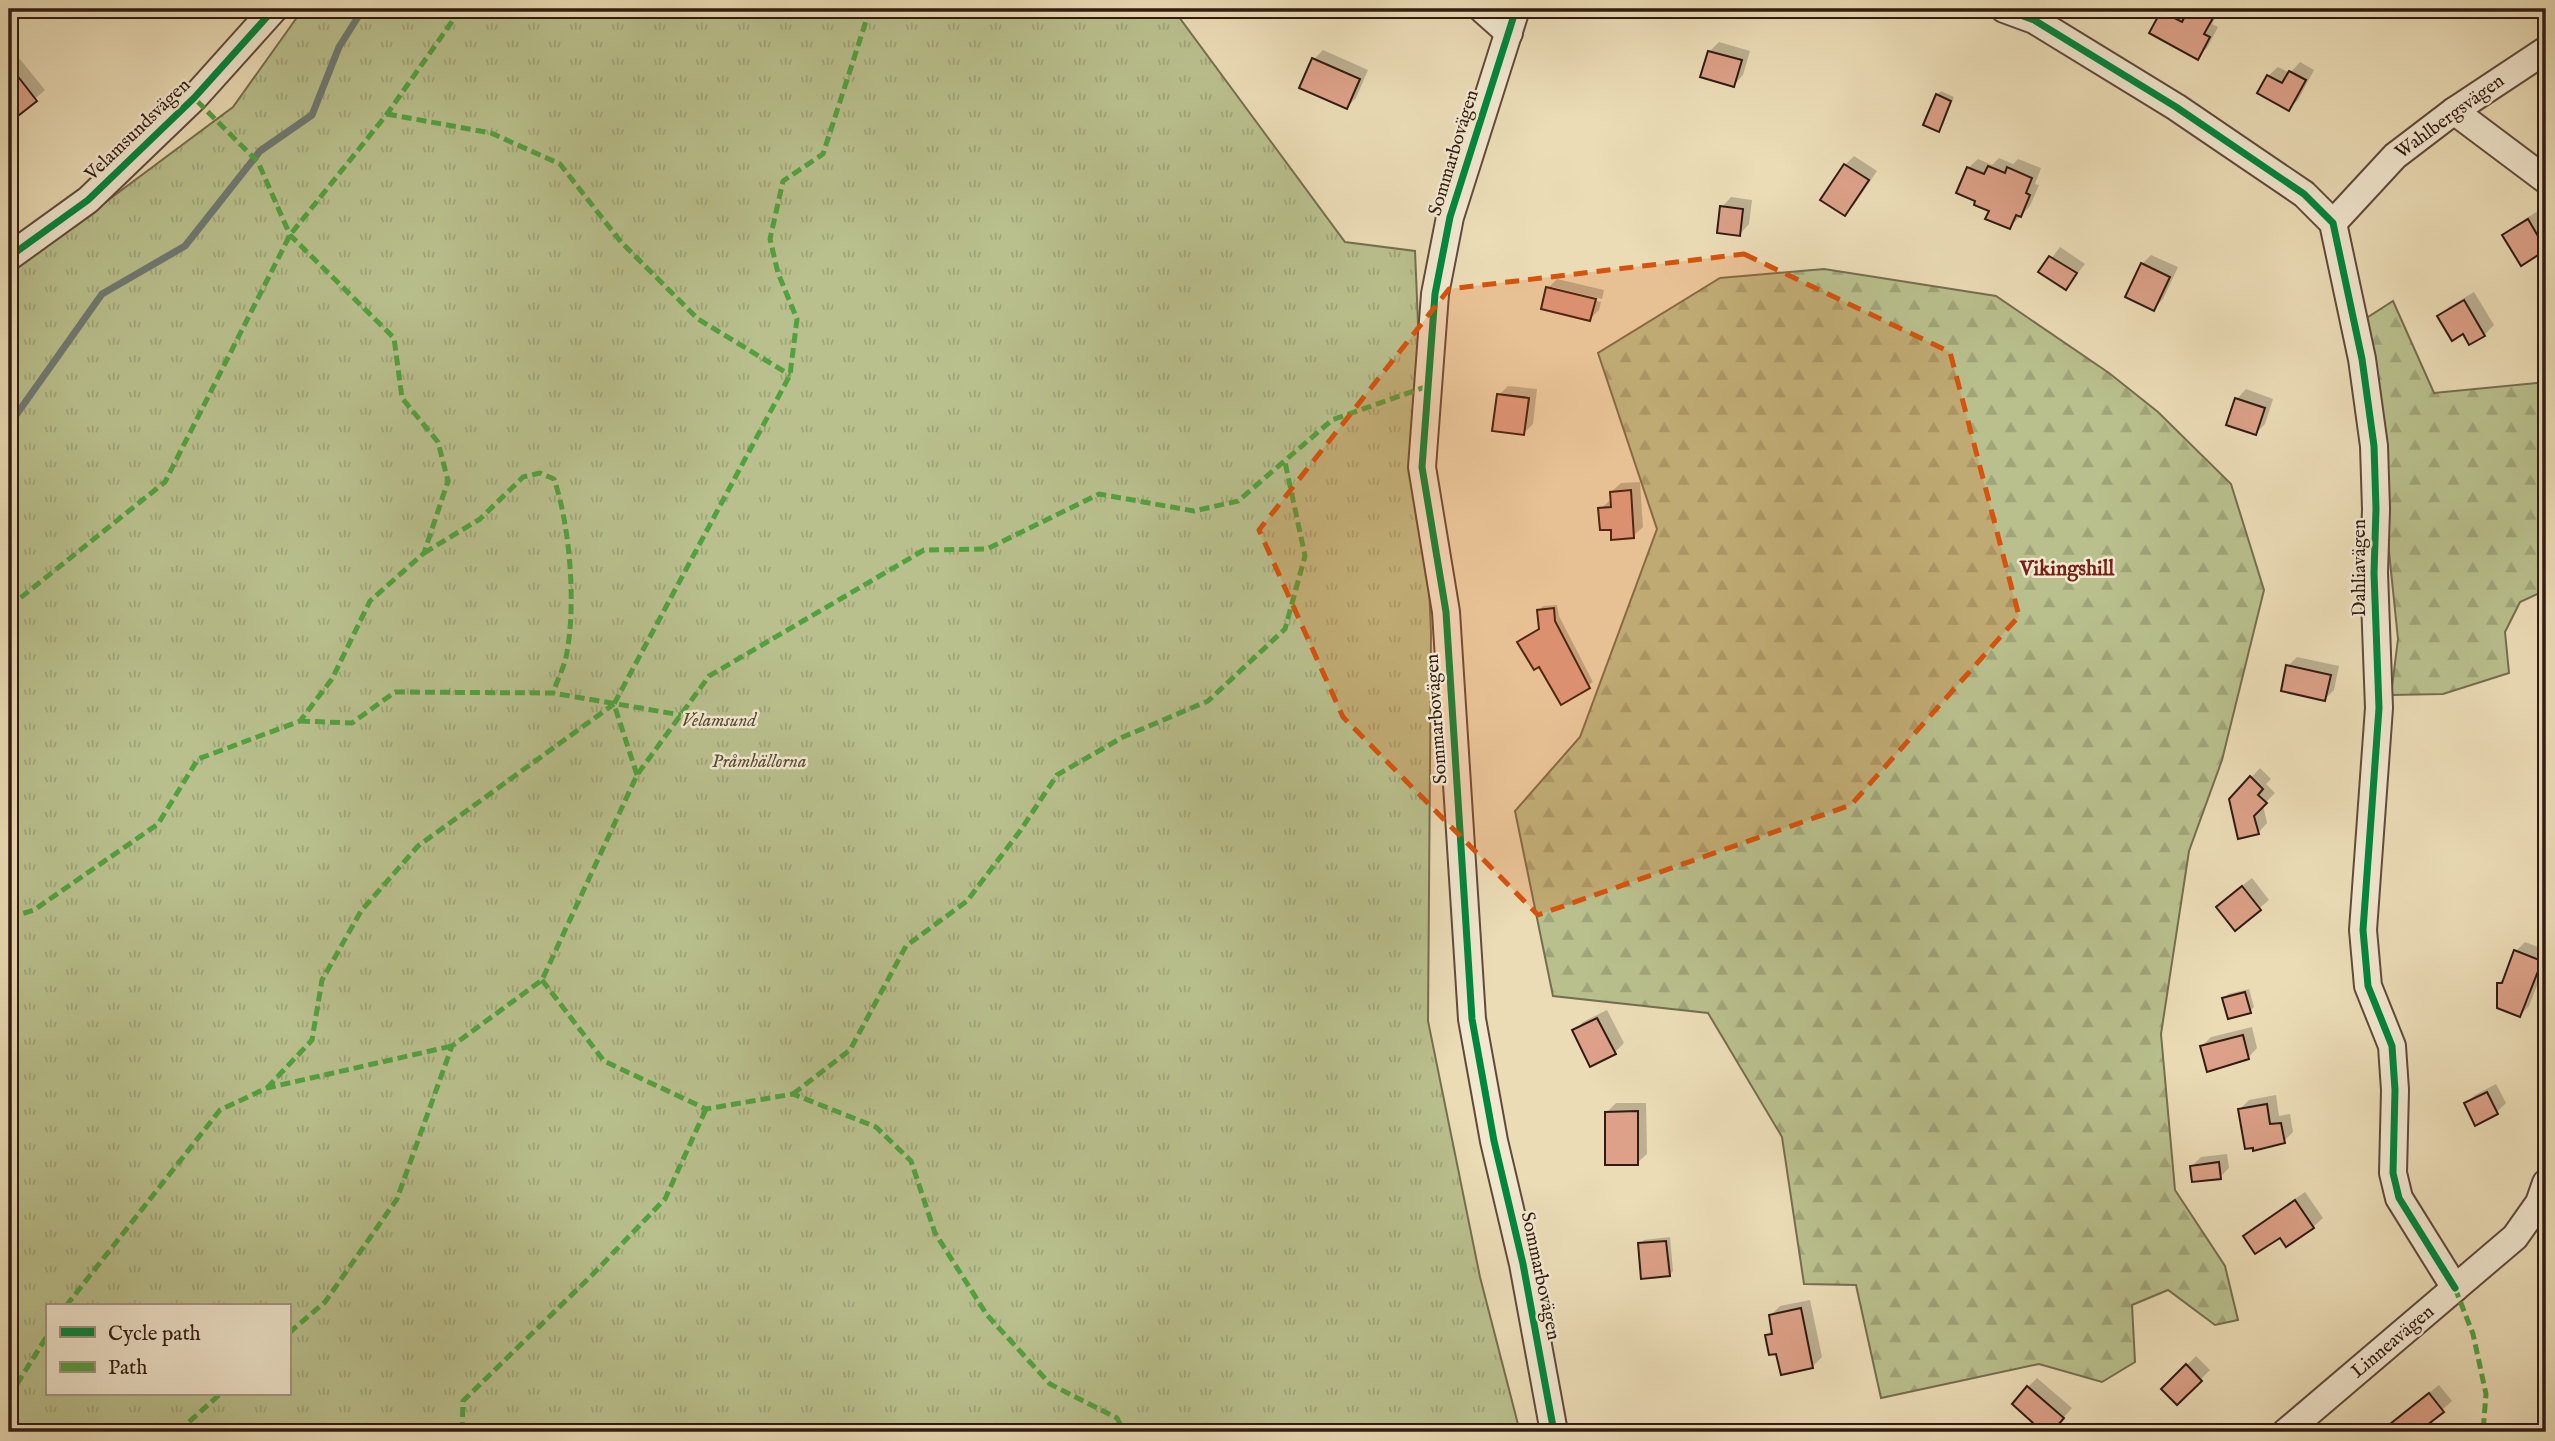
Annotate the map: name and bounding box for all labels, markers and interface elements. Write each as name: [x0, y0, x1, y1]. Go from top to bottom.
street label: Wahlbergsvägen: [2391, 69, 2509, 165]
street label: Velamsundsvägen: [79, 74, 196, 187]
street label: Sommarbovägen: [1423, 87, 1485, 219]
street label: Dahliavägen: [2348, 519, 2372, 617]
district label: Vikingshill: [2019, 556, 2115, 583]
street label: Sommarbovägen: [1420, 653, 1454, 785]
park label: Velamsund: [682, 709, 757, 733]
park label: Pråmhällorna: [712, 750, 806, 774]
street label: Sommarbovägen: [1515, 1210, 1565, 1342]
street label: Linneavägen: [2346, 1300, 2440, 1384]
legend: [46, 1304, 290, 1396]
text: Cycle path: [108, 1321, 201, 1348]
text: Path: [108, 1355, 147, 1382]

